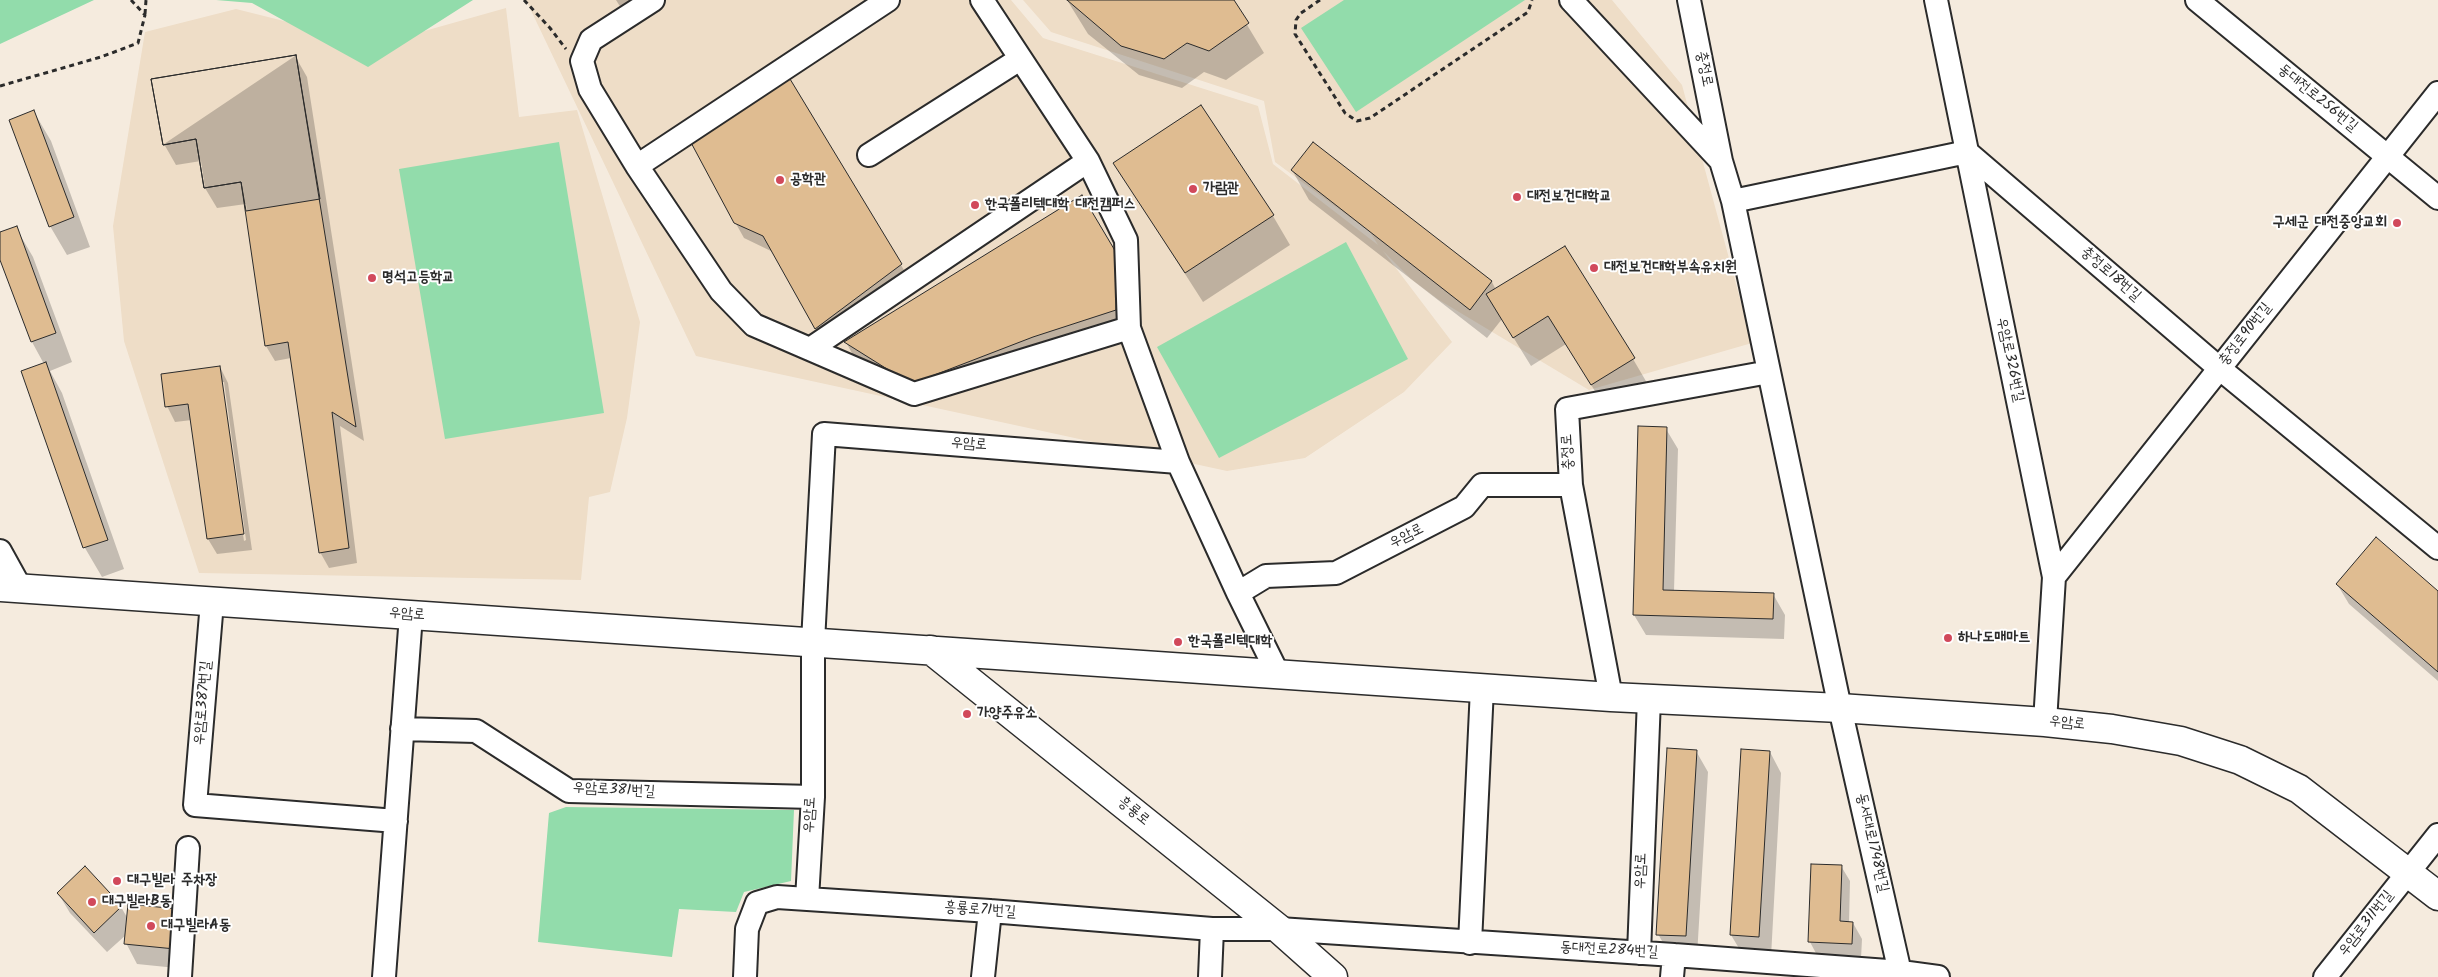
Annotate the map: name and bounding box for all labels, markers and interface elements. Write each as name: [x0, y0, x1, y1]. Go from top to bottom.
street label: 충정로: [1691, 50, 1715, 88]
street label: 동대전로256번길: [2273, 61, 2361, 137]
place label: 공학관: [790, 171, 826, 189]
marker: 공학관: [774, 174, 786, 186]
place label: 가람관: [1203, 180, 1239, 198]
marker: 가람관: [1187, 183, 1199, 195]
place label: 대전보건대학교: [1527, 188, 1611, 206]
marker: 대전보건대학교: [1511, 191, 1523, 203]
place label: 한국폴리텍대학 대전캠퍼스: [985, 196, 1136, 214]
marker: 한국폴리텍대학 대전캠퍼스: [969, 199, 981, 211]
place label: 구세군 대전중앙교회: [2273, 214, 2387, 232]
marker: 구세군 대전중앙교회: [2391, 217, 2403, 229]
street label: 충정로18번길: [2076, 244, 2144, 306]
place label: 대전보건대학부속유치원: [1604, 259, 1737, 277]
marker: 대전보건대학부속유치원: [1588, 262, 1600, 274]
place label: 명석고등학교: [382, 269, 454, 287]
marker: 명석고등학교: [366, 272, 378, 284]
street label: 충정로90번길: [2216, 300, 2276, 370]
street label: 우암로326번길: [1991, 316, 2027, 404]
street label: 충정로: [1559, 433, 1579, 471]
street label: 우암로: [950, 435, 988, 455]
street label: 우암로: [1387, 521, 1427, 553]
street label: 우암로: [388, 605, 426, 625]
place label: 하나도매마트: [1958, 629, 2030, 647]
marker: 하나도매마트: [1942, 632, 1954, 644]
place label: 한국폴리텍대학: [1188, 633, 1272, 651]
marker: 한국폴리텍대학: [1172, 636, 1184, 648]
street label: 우암로387번길: [191, 660, 217, 746]
place label: 가양주유소: [977, 705, 1037, 723]
marker: 가양주유소: [961, 708, 973, 720]
street label: 우암로: [2048, 713, 2086, 735]
street label: 우암로381번길: [572, 780, 656, 802]
street label: 동서대로1748번길: [1851, 792, 1891, 894]
street label: 흥룡로: [1113, 794, 1153, 830]
street label: 우암로: [801, 796, 821, 834]
street label: 우암로: [1632, 853, 1652, 889]
place label: 대구빌라 주차장: [127, 872, 217, 890]
marker: 대구빌라 주차장: [111, 875, 123, 887]
street label: 우암로311번길: [2336, 888, 2398, 960]
place label: 대구빌라B동: [102, 893, 172, 911]
marker: 대구빌라B동: [86, 896, 98, 908]
street label: 흥룡로71번길: [943, 900, 1017, 922]
place label: 대구빌라A동: [161, 917, 231, 935]
marker: 대구빌라A동: [145, 920, 157, 932]
street label: 동대전로284번길: [1559, 939, 1659, 963]

